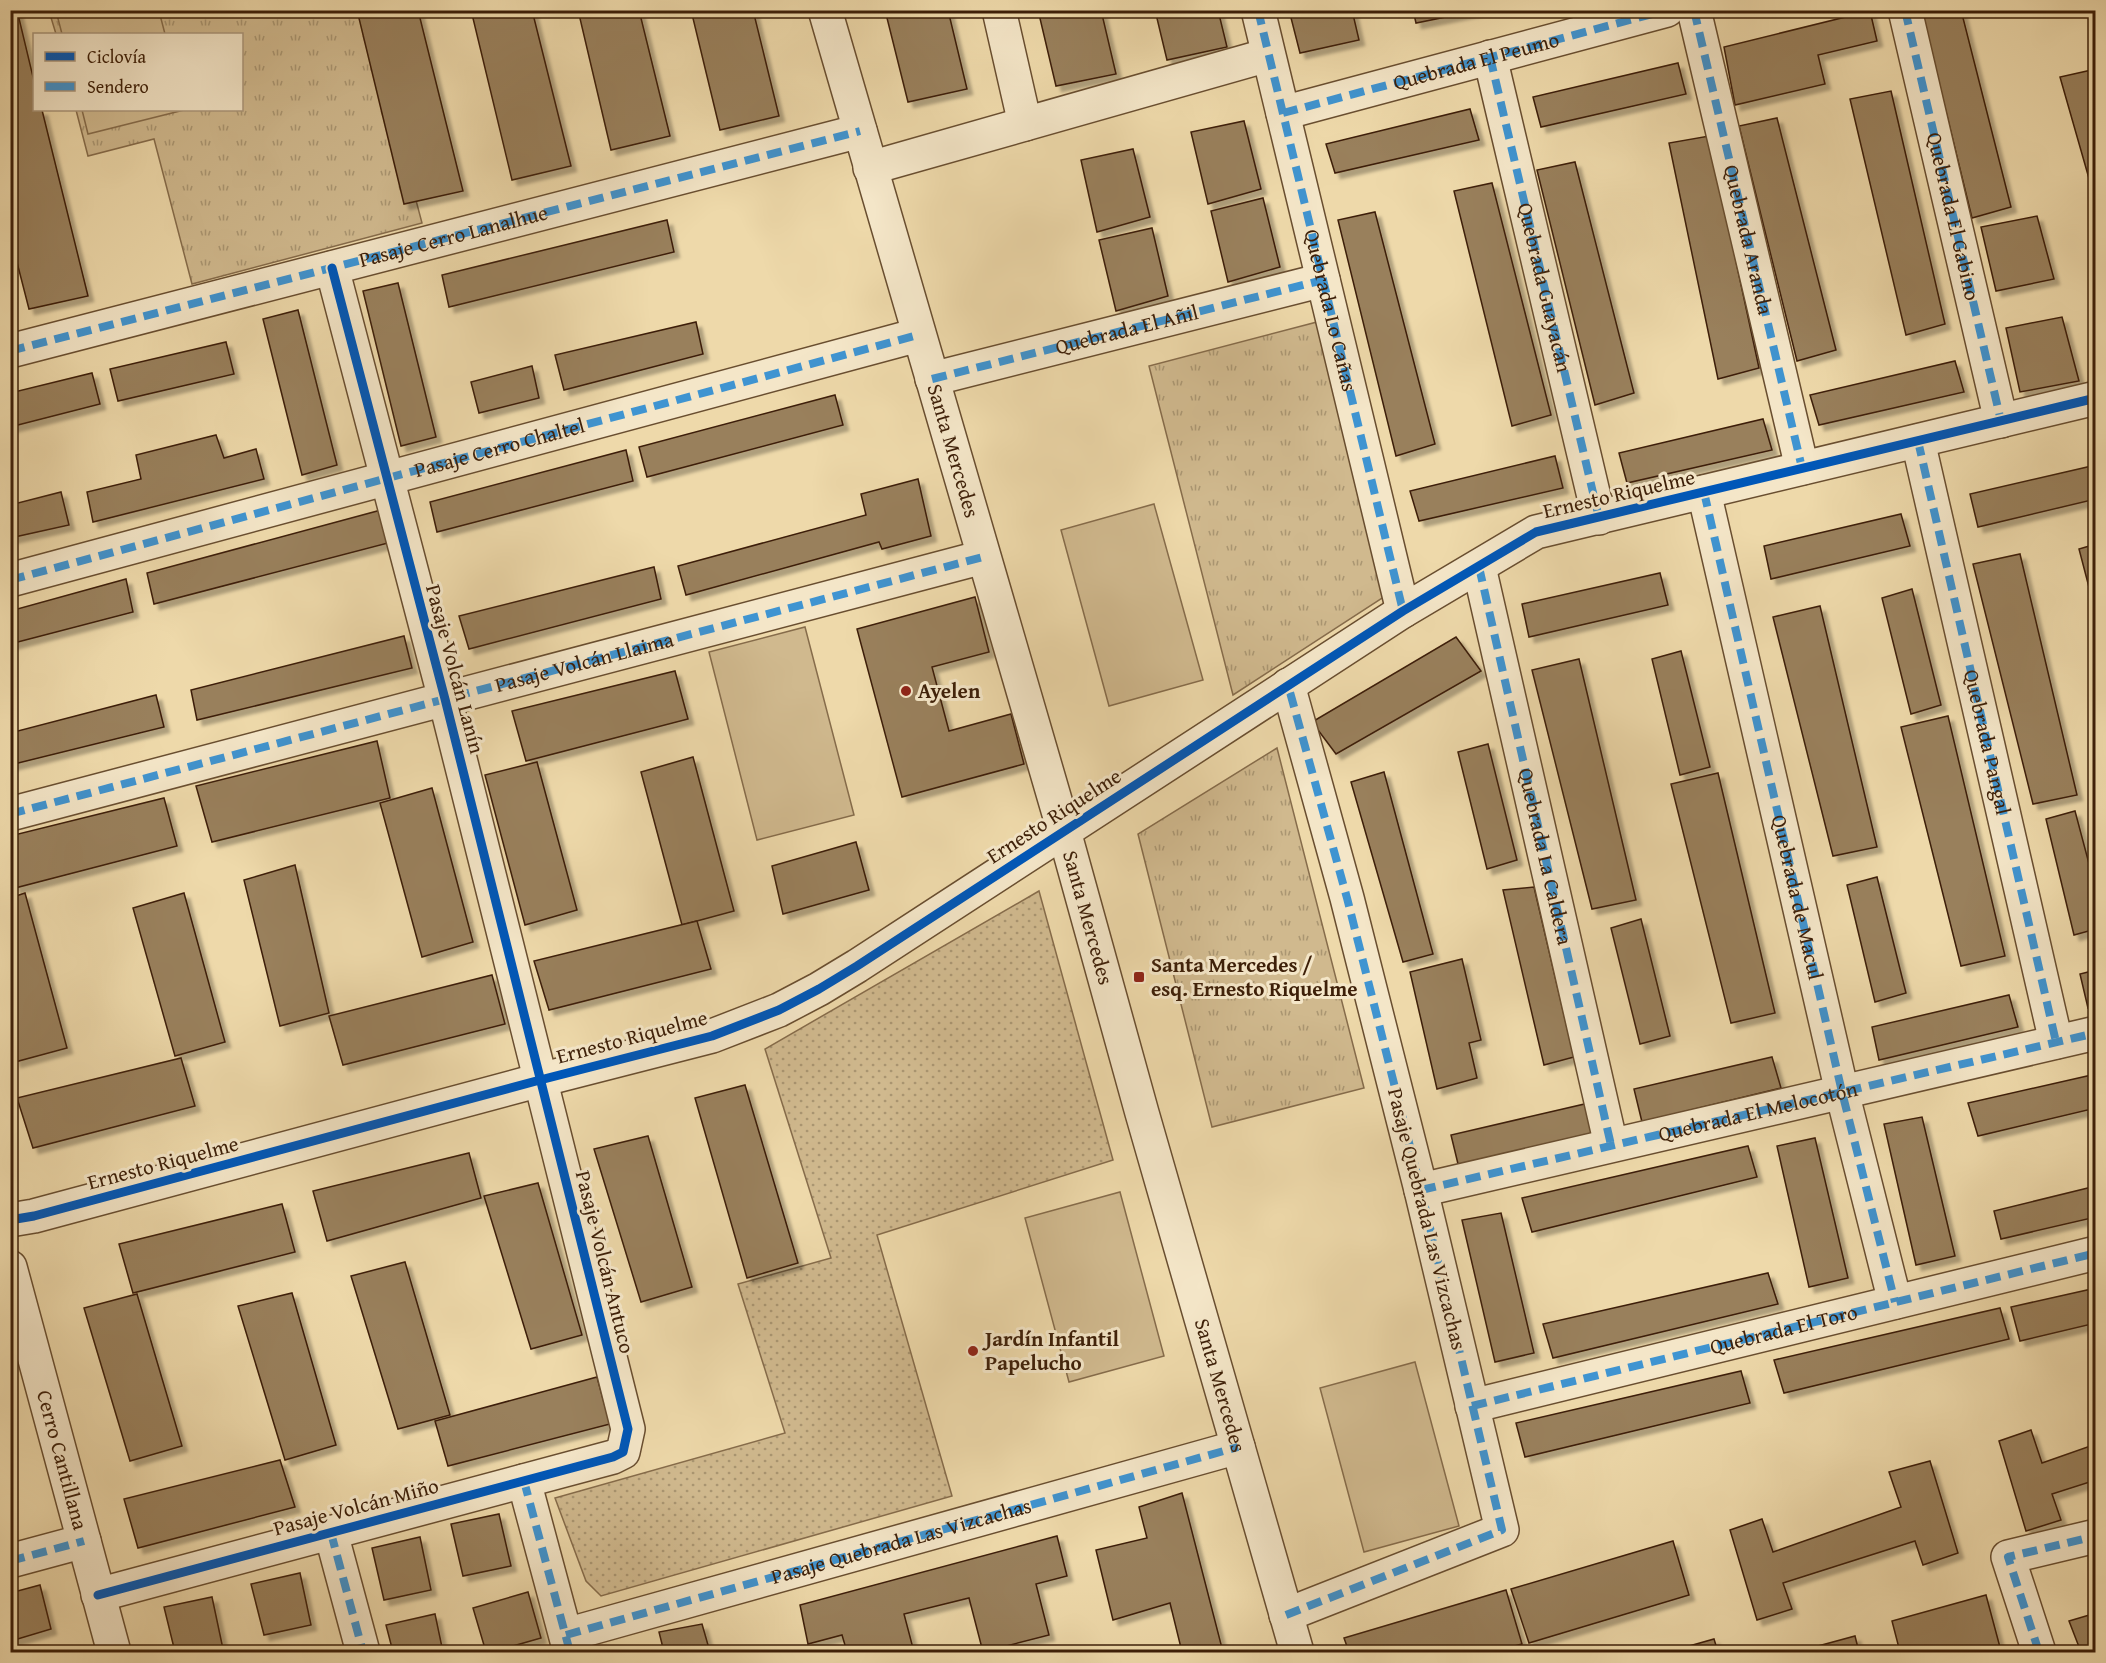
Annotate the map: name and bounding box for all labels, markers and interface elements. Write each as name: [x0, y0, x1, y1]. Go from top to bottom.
street label: Quebrada El Peumo: [1390, 24, 1562, 98]
legend: [33, 33, 243, 111]
text: Ciclovía: [87, 43, 146, 70]
text: Sendero: [87, 73, 149, 100]
street label: Quebrada El Gabino: [1919, 129, 1988, 304]
street label: Quebrada Aranda: [1716, 162, 1781, 318]
street label: Pasaje Cerro Lanalhue: [355, 196, 551, 275]
street label: Quebrada Guayacán: [1510, 199, 1580, 376]
street label: Quebrada Lo Cañas: [1296, 226, 1365, 395]
street label: Quebrada El Añil: [1052, 296, 1202, 362]
street label: Santa Mercedes: [920, 380, 988, 521]
street label: Pasaje Cerro Chaltel: [411, 410, 588, 485]
street label: Ernesto Riquelme: [1540, 461, 1698, 526]
street label: Pasaje Volcán Lanín: [418, 581, 493, 757]
street label: Pasaje Volcán Llaima: [491, 623, 677, 700]
street label: Quebrada Pangal: [1956, 666, 2019, 818]
place label: Ayelen: [918, 675, 981, 706]
marker: Ayelen: [899, 684, 913, 698]
street label: Ernesto Riquelme: [980, 760, 1127, 871]
street label: Quebrada La Caldera: [1510, 765, 1581, 948]
street label: Quebrada de Macul: [1764, 812, 1832, 983]
street label: Santa Mercedes: [1055, 847, 1122, 988]
place label: Santa Mercedes / esq. Ernesto Riquelme: [1151, 949, 1357, 1004]
marker: Santa Mercedes / esq. Ernesto Riquelme: [1132, 970, 1146, 984]
street label: Ernesto Riquelme: [553, 1001, 711, 1072]
street label: Quebrada El Melocotón: [1655, 1073, 1861, 1149]
street label: Pasaje Quebrada Las Vizcachas: [1380, 1085, 1475, 1353]
street label: Ernesto Riquelme: [84, 1127, 242, 1198]
street label: Pasaje Volcán Antuco: [568, 1167, 643, 1357]
street label: Quebrada El Toro: [1707, 1296, 1861, 1362]
street label: Santa Mercedes: [1187, 1315, 1255, 1456]
place label: Jardín Infantil Papelucho: [982, 1323, 1119, 1378]
marker: Jardín Infantil Papelucho: [966, 1344, 980, 1358]
street label: Cerro Cantillana: [29, 1387, 96, 1533]
street label: Pasaje Volcán Miño: [270, 1470, 442, 1543]
street label: Pasaje Quebrada Las Vizcachas: [767, 1490, 1035, 1592]

